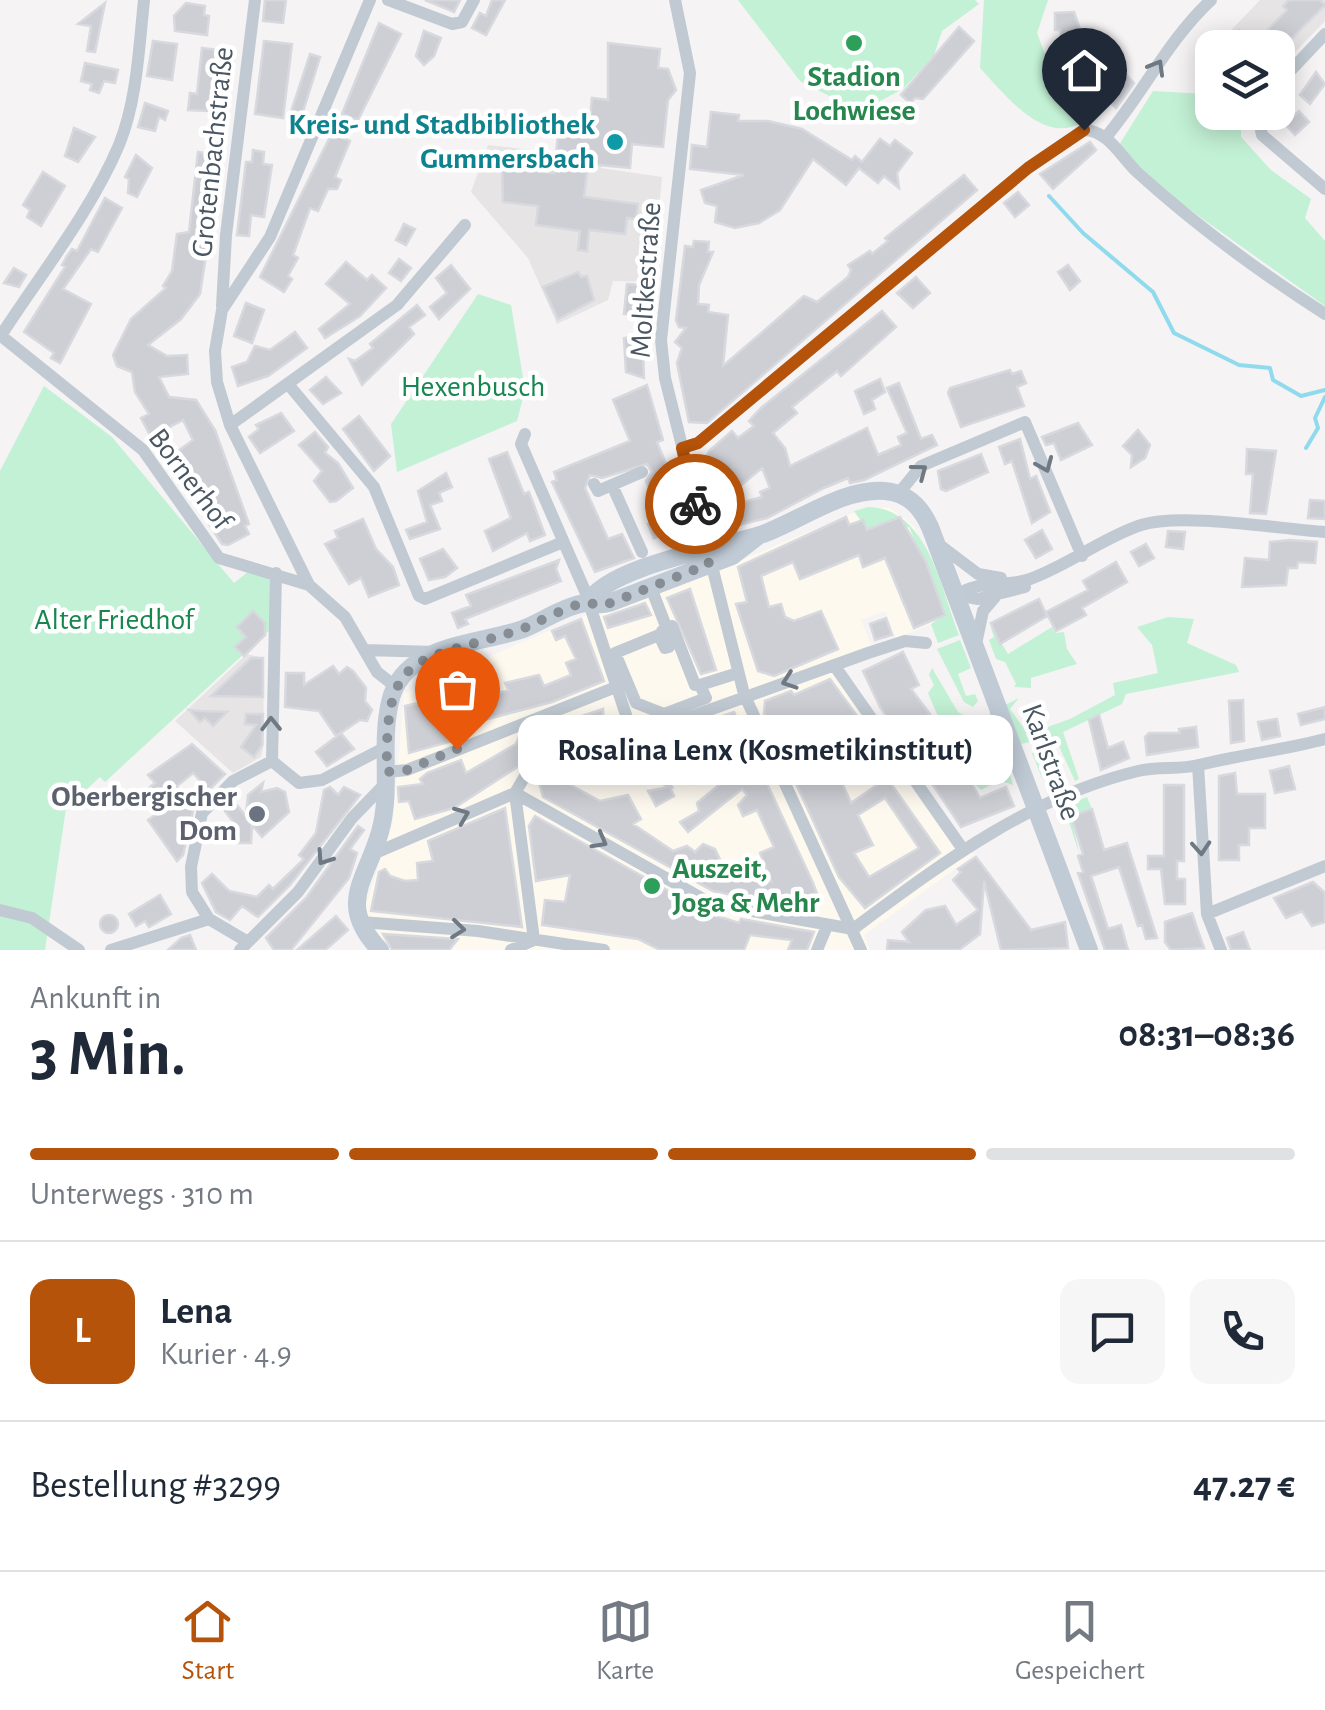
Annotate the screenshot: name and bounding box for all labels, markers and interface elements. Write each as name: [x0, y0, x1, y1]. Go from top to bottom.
pin: [1042, 28, 1127, 131]
map controls: [1195, 30, 1295, 130]
button: layers: [1195, 30, 1295, 130]
marker: Stadion Lochwiese: [843, 32, 865, 54]
icon: home: [1057, 43, 1112, 98]
street label: Grotenbachstraße: [187, 45, 239, 259]
one-way arrow: [1145, 60, 1164, 78]
place label: Stadion Lochwiese: [792, 62, 916, 126]
place label: Kreis- und Stadbibliothek Gummersbach: [288, 110, 595, 174]
marker: Kreis- und Stadbibliothek Gummersbach: [604, 131, 626, 153]
street label: Moltkestraße: [626, 201, 666, 359]
park label: Hexenbusch: [401, 372, 545, 402]
street label: Bornerhof: [143, 423, 239, 537]
courier: [645, 454, 745, 554]
one-way arrow: [1033, 456, 1053, 473]
one-way arrow: [909, 465, 927, 482]
icon: bike: [668, 477, 723, 532]
park label: Alter Friedhof: [34, 605, 196, 635]
pin: [415, 647, 500, 750]
icon: bag: [430, 662, 485, 717]
one-way arrow: [782, 669, 799, 689]
street label: Karlstraße: [1016, 700, 1086, 824]
callout: Rosalina Lenx (Kosmetikinstitut): [517, 714, 1012, 784]
one-way arrow: [260, 715, 282, 730]
text: Rosalina Lenx (Kosmetikinstitut): [557, 734, 974, 766]
place label: Oberbergischer Dom: [51, 782, 238, 846]
marker: Oberbergischer Dom: [246, 803, 268, 825]
one-way arrow: [452, 807, 470, 827]
one-way arrow: [589, 828, 607, 848]
one-way arrow: [1190, 841, 1212, 857]
one-way arrow: [318, 846, 336, 865]
place label: Auszeit, Joga & Mehr: [672, 854, 820, 918]
marker: Auszeit, Joga & Mehr: [641, 875, 663, 897]
one-way arrow: [450, 918, 466, 939]
text: Ankunft in: [30, 982, 161, 1014]
text: 08:31–08:36: [1118, 1016, 1295, 1054]
text: 3 Min.: [30, 1022, 186, 1087]
text: Unterwegs · 310 m: [30, 1178, 254, 1210]
button: chat: [1060, 1279, 1165, 1384]
button: phone: [1190, 1279, 1295, 1384]
text: Lena: [160, 1293, 233, 1331]
text: L: [74, 1312, 91, 1350]
text: Kurier · 4.9: [160, 1338, 292, 1370]
text: Bestellung #3299: [30, 1467, 281, 1505]
text: 47.27 €: [1193, 1467, 1295, 1505]
tab: Start: [180, 1594, 235, 1688]
tab: Karte: [596, 1594, 654, 1688]
tab: Gespeichert: [1015, 1594, 1145, 1688]

